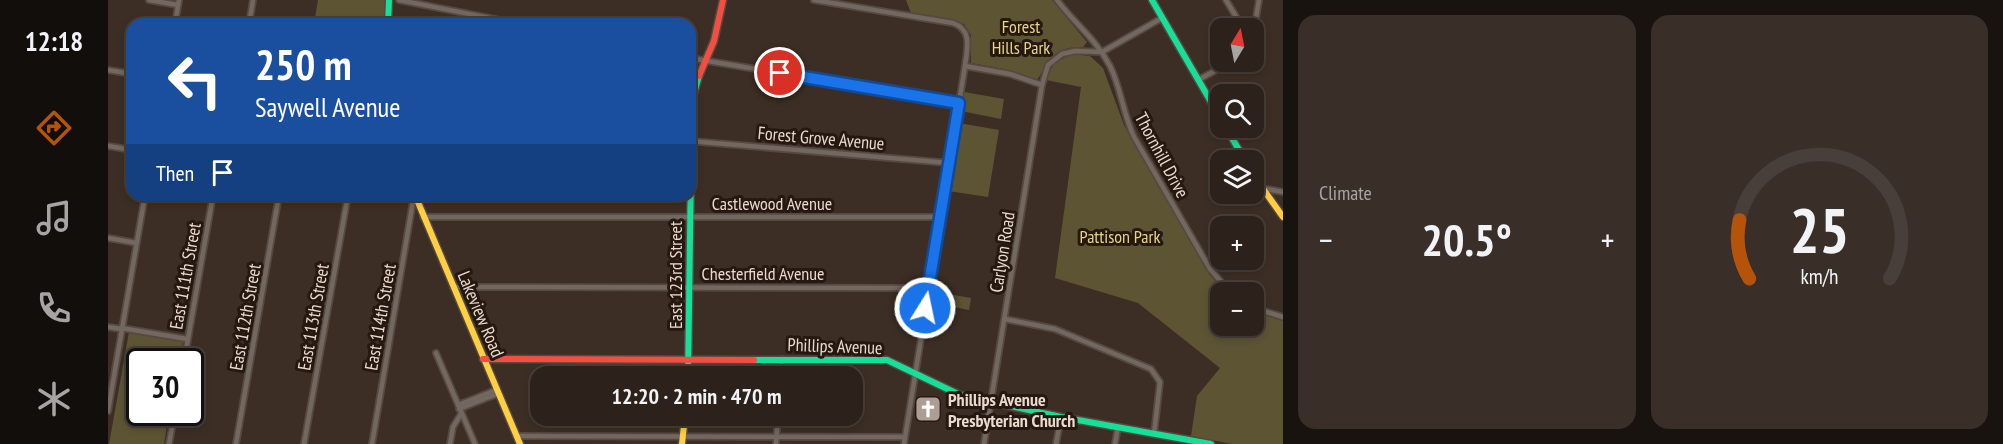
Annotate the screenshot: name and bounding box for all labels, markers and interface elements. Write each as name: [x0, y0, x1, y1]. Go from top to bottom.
park label: Forest Hills Park: [992, 15, 1050, 59]
north arrow: [1210, 18, 1264, 72]
map controls: [1210, 18, 1264, 336]
text: 12:18: [25, 24, 83, 58]
text: 250 m: [255, 37, 352, 92]
icon: left: [156, 42, 234, 120]
pin: [754, 47, 805, 98]
icon: arrive: [763, 56, 796, 89]
button: search: [1210, 84, 1264, 138]
text: Saywell Avenue: [255, 90, 400, 124]
icon: directions: [33, 107, 75, 149]
street label: Thornhill Drive: [1130, 108, 1194, 202]
street label: Forest Grove Avenue: [757, 121, 885, 155]
button: layers: [1210, 150, 1264, 204]
icon: arrive: [206, 156, 239, 189]
text: Then: [156, 159, 194, 187]
text: Climate: [1319, 180, 1372, 206]
text: 25: [1789, 189, 1849, 270]
street label: Castlewood Avenue: [712, 192, 832, 215]
icon: music: [33, 197, 75, 239]
street label: Carlyon Road: [984, 210, 1020, 294]
text: 20.5°: [1422, 210, 1512, 268]
button: +: [1210, 216, 1264, 270]
text: −: [1319, 218, 1333, 261]
text: +: [1601, 218, 1614, 261]
street label: East 111th Street: [164, 221, 206, 331]
street label: East 123rd Street: [664, 221, 687, 329]
park label: Pattison Park: [1080, 225, 1160, 248]
street label: East 112th Street: [224, 262, 266, 372]
street label: East 113th Street: [292, 262, 334, 372]
street label: East 114th Street: [359, 262, 401, 372]
street label: Chesterfield Avenue: [702, 262, 825, 285]
text: km/h: [1800, 262, 1838, 290]
street label: Lakeview Road: [453, 267, 509, 361]
position arrow: [893, 276, 957, 340]
button: −: [1210, 282, 1264, 336]
icon: phone: [33, 287, 75, 329]
street label: Phillips Avenue: [787, 333, 883, 359]
speed limit sign: 30: [126, 348, 204, 426]
icon: climate: [33, 378, 75, 420]
text: 12:20 · 2 min · 470 m: [611, 382, 782, 410]
place label: Phillips Avenue Presbyterian Church: [948, 388, 1075, 432]
church icon: Phillips Avenue Presbyterian Church: [913, 394, 943, 424]

